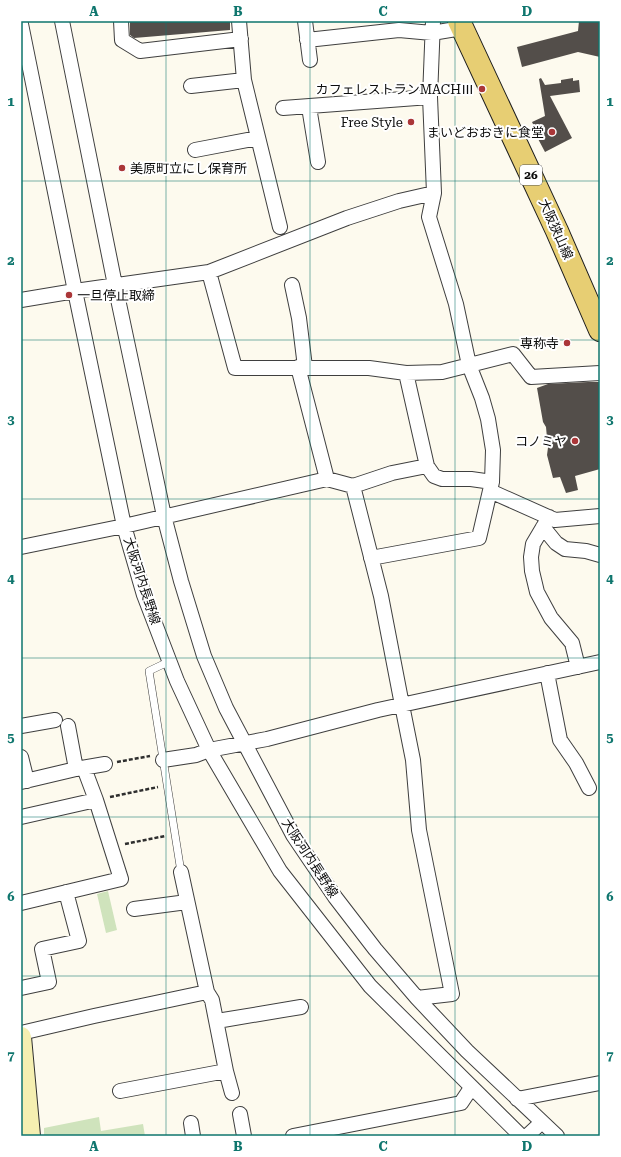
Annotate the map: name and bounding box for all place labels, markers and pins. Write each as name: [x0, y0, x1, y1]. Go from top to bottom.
place label: カフェレストランMACHⅢ: [316, 82, 474, 97]
marker: カフェレストランMACHⅢ: [477, 84, 487, 94]
place label: Free Style: [341, 115, 403, 130]
marker: Free Style: [406, 117, 416, 127]
place label: まいどおおきに食堂: [427, 125, 544, 140]
marker: まいどおおきに食堂: [547, 127, 557, 137]
place label: 美原町立にし保育所: [130, 161, 247, 176]
marker: 美原町立にし保育所: [117, 163, 127, 173]
place label: 一旦停止取締: [77, 288, 155, 303]
marker: 一旦停止取締: [64, 290, 74, 300]
place label: 専称寺: [520, 336, 559, 351]
marker: 専称寺: [562, 338, 572, 348]
place label: コノミヤ: [515, 434, 567, 449]
marker: コノミヤ: [570, 436, 580, 446]

